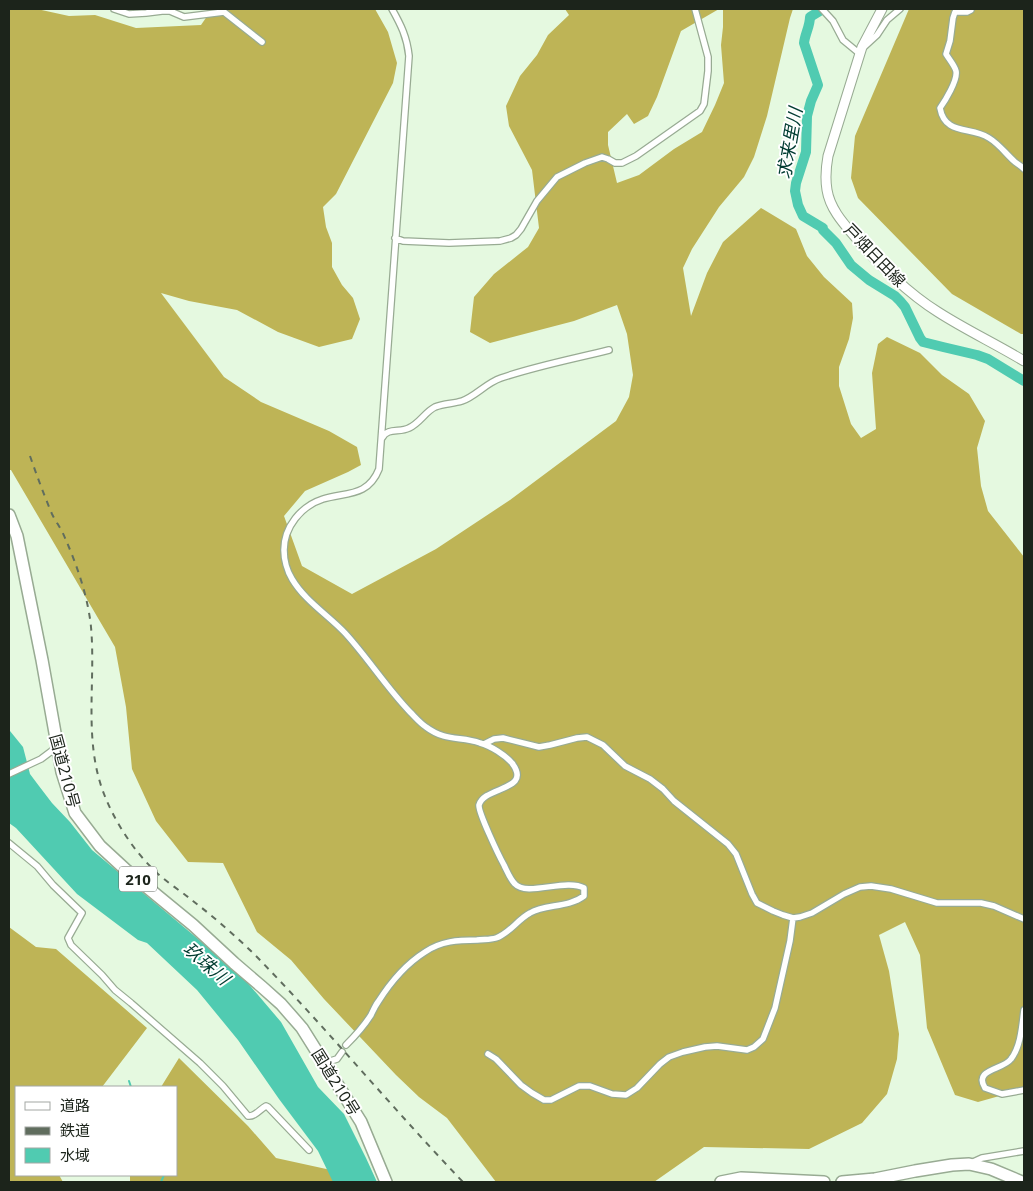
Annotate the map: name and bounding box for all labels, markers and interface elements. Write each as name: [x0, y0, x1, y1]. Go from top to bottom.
water label: 求来里川: [771, 103, 807, 181]
street label: 戸畑日田線: [839, 219, 911, 291]
street label: 国道210号: [45, 732, 85, 810]
road number: 210: [119, 866, 157, 892]
water label: 玖珠川: [179, 936, 237, 991]
street label: 国道210号: [307, 1044, 365, 1120]
legend: [15, 1086, 178, 1176]
text: 道路: [60, 1095, 90, 1115]
text: 鉄道: [60, 1120, 90, 1140]
text: 水域: [60, 1145, 90, 1165]

